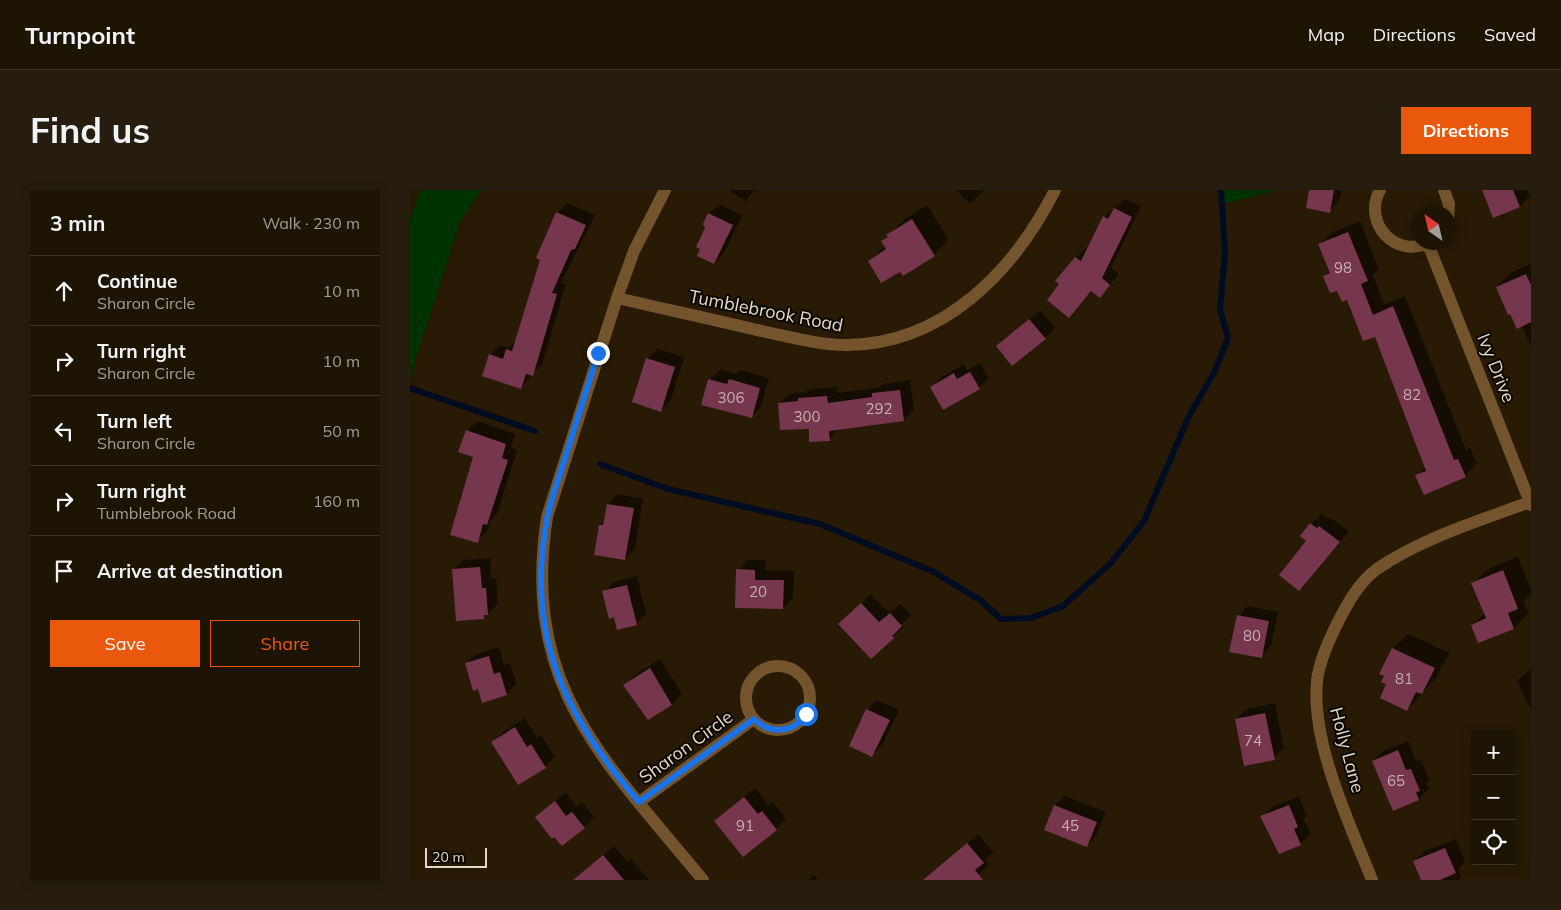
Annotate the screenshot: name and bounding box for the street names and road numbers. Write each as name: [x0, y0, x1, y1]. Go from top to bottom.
street label: Tumblebrook Road: [687, 284, 845, 337]
street label: Ivy Drive: [1472, 330, 1521, 406]
street label: Holly Lane: [1325, 704, 1370, 795]
street label: Sharon Circle: [634, 705, 737, 788]

